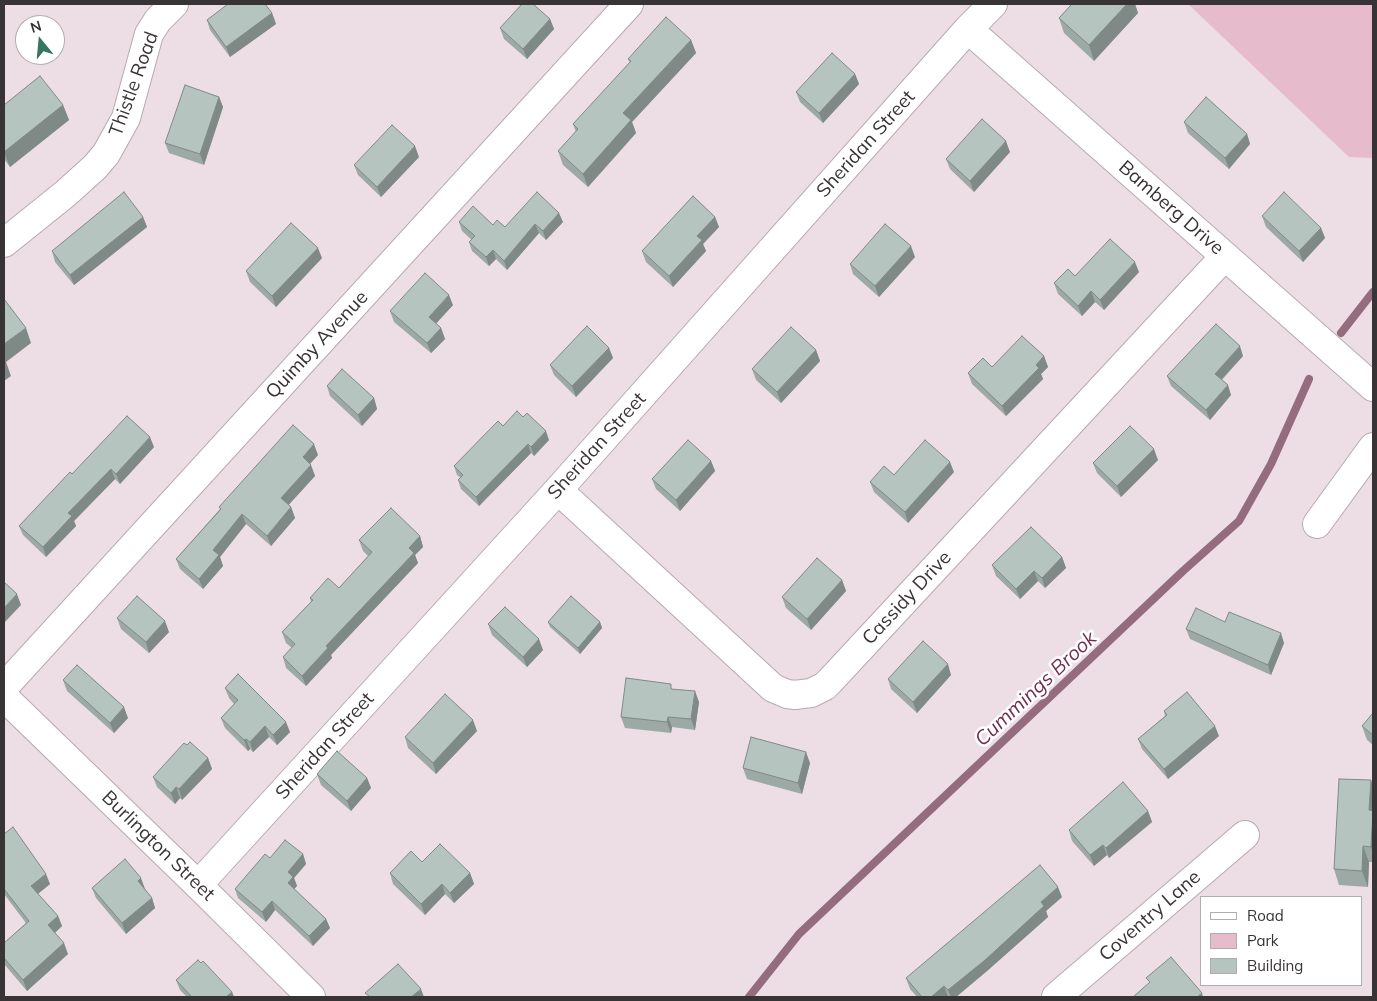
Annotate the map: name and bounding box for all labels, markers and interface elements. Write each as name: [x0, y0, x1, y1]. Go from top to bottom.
north arrow: [15, 15, 65, 65]
text: N: [28, 16, 44, 37]
street label: Thistle Road: [105, 29, 163, 139]
street label: Sheridan Street: [812, 86, 920, 202]
street label: Bamberg Drive: [1114, 156, 1228, 260]
street label: Quimby Avenue: [261, 286, 373, 404]
street label: Sheridan Street: [543, 388, 651, 504]
street label: Cassidy Drive: [858, 546, 956, 650]
water label: Cummings Brook: [970, 626, 1102, 752]
street label: Sheridan Street: [271, 688, 379, 804]
street label: Burlington Street: [97, 786, 219, 906]
street label: Coventry Lane: [1095, 866, 1205, 966]
legend: [1200, 896, 1362, 986]
text: Road: [1247, 906, 1284, 925]
text: Park: [1247, 931, 1279, 950]
text: Building: [1247, 956, 1303, 975]

